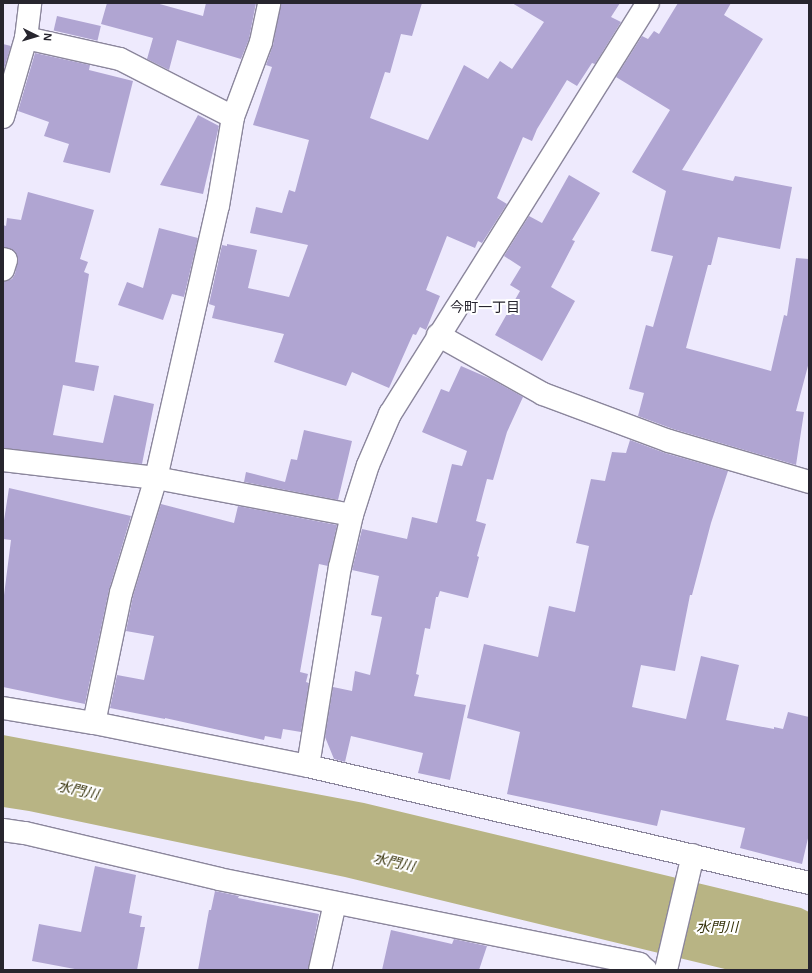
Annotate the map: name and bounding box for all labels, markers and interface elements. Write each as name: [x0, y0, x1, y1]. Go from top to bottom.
north arrow: [16, 16, 56, 56]
text: N: [42, 33, 54, 42]
district label: 今町一丁目: [450, 299, 520, 315]
water label: 水門川: [56, 777, 100, 803]
water label: 水門川: [372, 849, 416, 875]
water label: 水門川: [696, 919, 738, 935]

